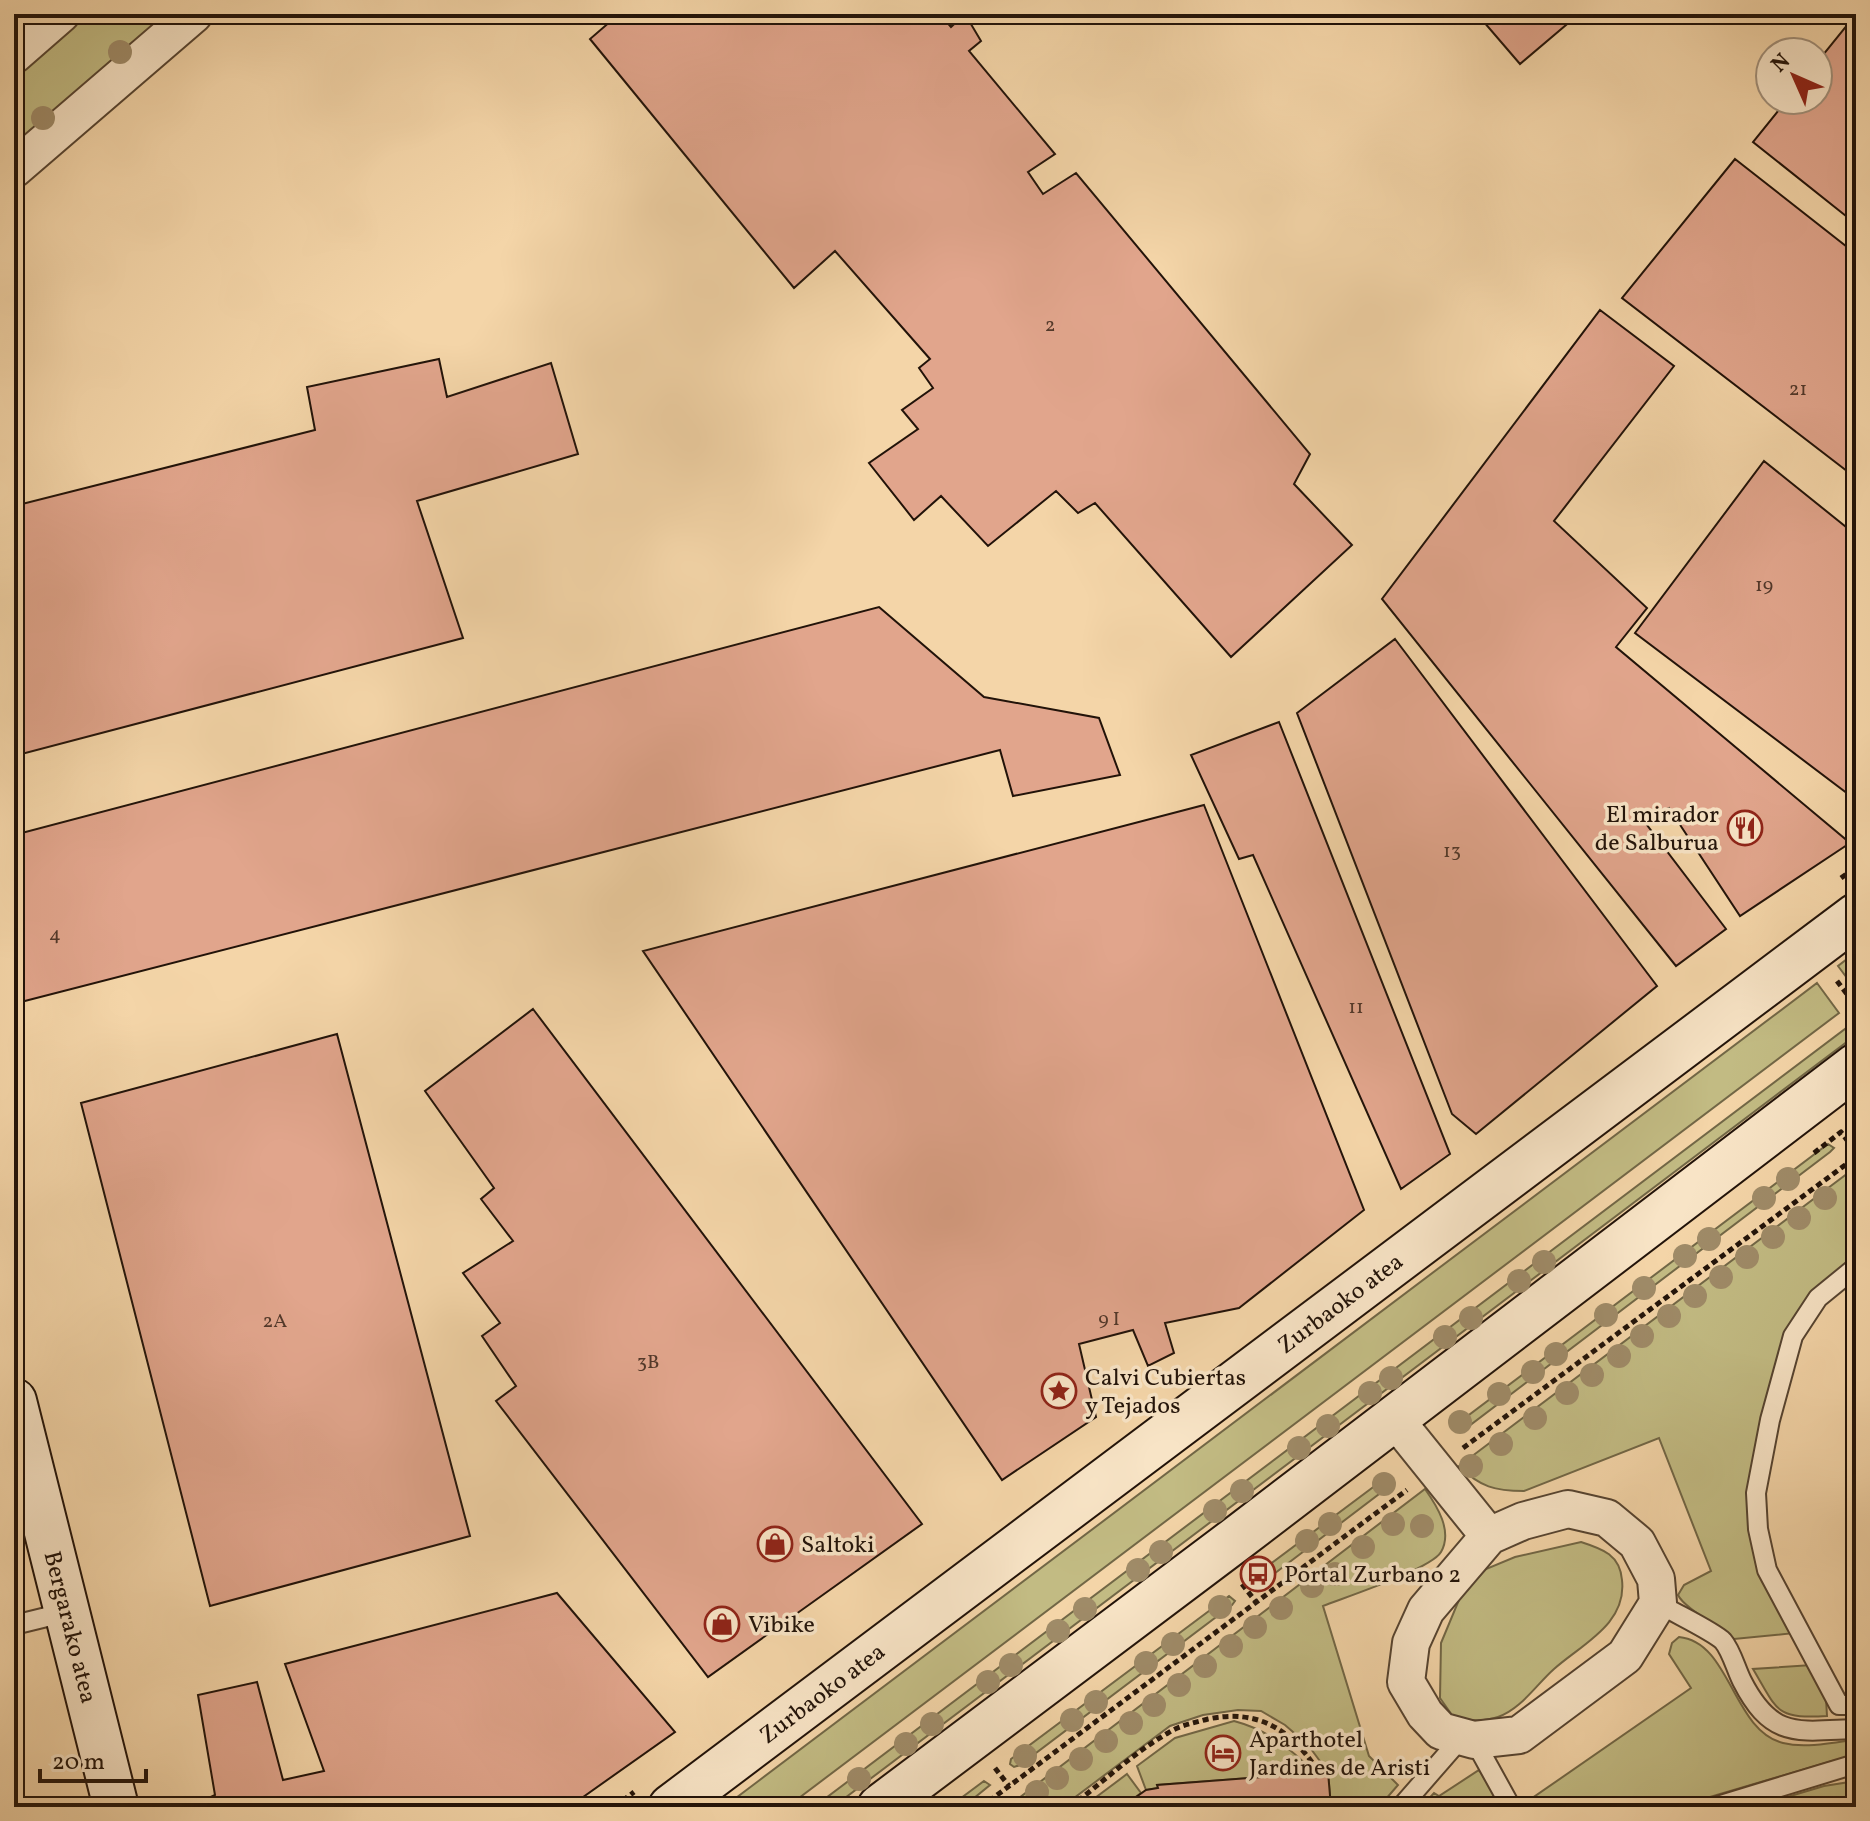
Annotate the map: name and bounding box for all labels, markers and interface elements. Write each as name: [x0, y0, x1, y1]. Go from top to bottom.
north arrow: [1754, 36, 1834, 116]
text: N: [1765, 47, 1798, 80]
house number: 2: [1045, 312, 1055, 340]
house number: 21: [1789, 376, 1807, 404]
house number: 19: [1755, 572, 1773, 600]
place label: El mirador de Salburua: [1595, 799, 1719, 861]
restaurant icon: El mirador de Salburua: [1726, 809, 1764, 847]
house number: 13: [1443, 838, 1461, 866]
house number: 4: [49, 921, 61, 949]
house number: 11: [1348, 994, 1364, 1022]
street label: Zurbaoko atea: [1271, 1246, 1411, 1363]
house number: 9 I: [1098, 1306, 1120, 1334]
house number: 2A: [263, 1308, 287, 1336]
house number: 3B: [637, 1349, 659, 1377]
place label: Calvi Cubiertas y Tejados: [1085, 1362, 1246, 1424]
place icon: Calvi Cubiertas y Tejados: [1040, 1372, 1078, 1410]
shop icon: Saltoki: [756, 1525, 794, 1563]
place label: Saltoki: [801, 1529, 874, 1563]
street label: Bergarako atea: [34, 1548, 104, 1707]
bus stop icon: Portal Zurbano 2: [1239, 1555, 1277, 1593]
place label: Portal Zurbano 2: [1284, 1559, 1461, 1593]
shop icon: Vibike: [703, 1605, 741, 1643]
place label: Vibike: [748, 1609, 815, 1643]
street label: Zurbaoko atea: [753, 1636, 893, 1753]
place label: Aparthotel Jardines de Aristi: [1249, 1724, 1430, 1786]
scale bar: [40, 1733, 146, 1783]
hotel icon: Aparthotel Jardines de Aristi: [1204, 1734, 1242, 1772]
text: 20 m: [52, 1746, 105, 1780]

